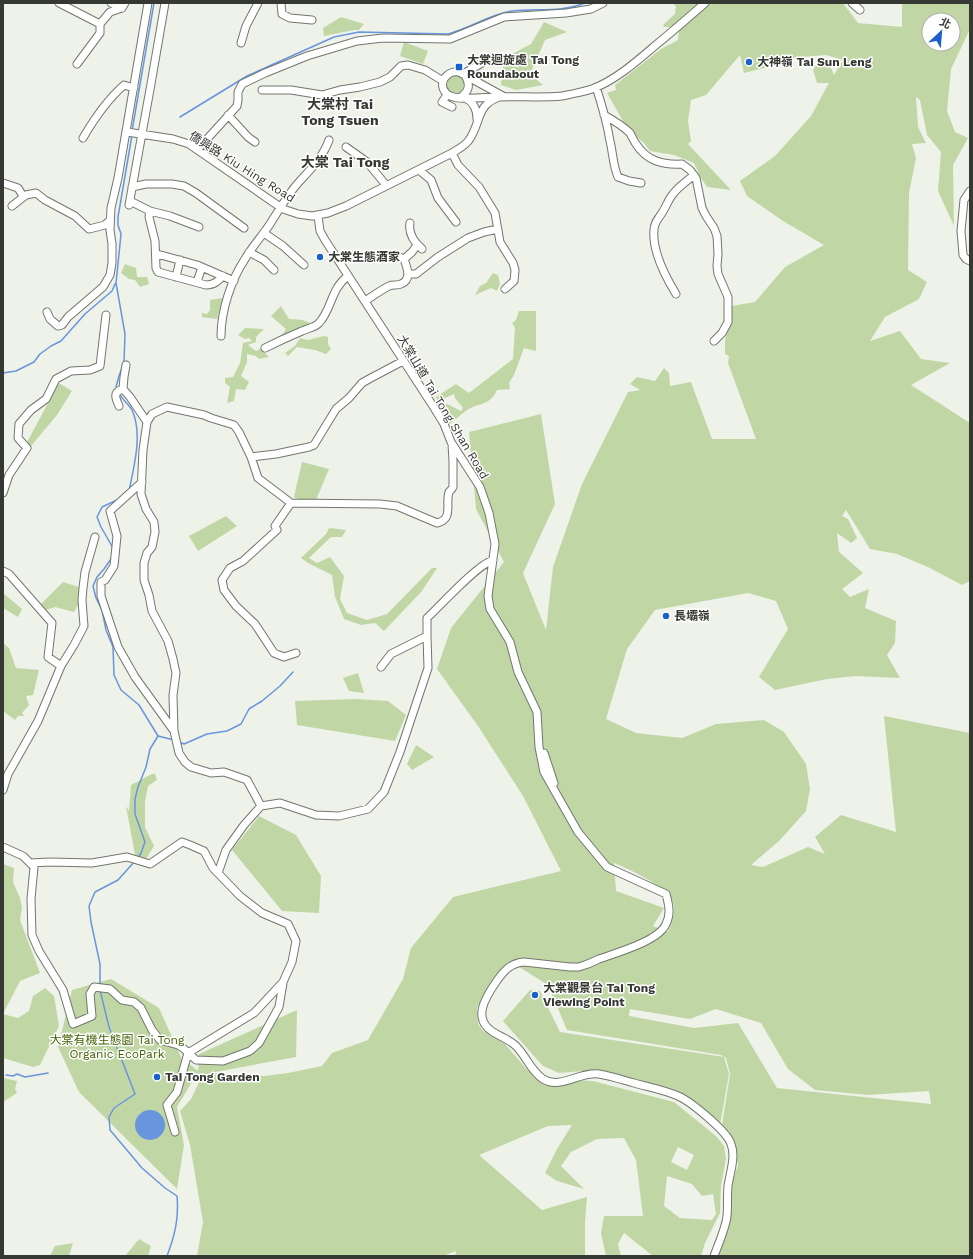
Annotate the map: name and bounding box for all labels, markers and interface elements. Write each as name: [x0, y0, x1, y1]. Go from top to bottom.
north arrow: [921, 12, 961, 52]
text: 北: [937, 15, 953, 32]
place label: 大棠迴旋處 Tai Tong Roundabout: [467, 53, 579, 81]
place label: 大神嶺 Tai Sun Leng: [757, 55, 872, 69]
marker: 大神嶺 Tai Sun Leng: [744, 57, 754, 67]
marker: 大棠迴旋處 Tai Tong Roundabout: [454, 62, 464, 72]
district label: 大棠村 Tai Tong Tsuen: [301, 96, 379, 128]
street label: 僑興路 Kiu Hing Road: [187, 129, 297, 205]
district label: 大棠 Tai Tong: [301, 154, 389, 170]
place label: 大棠生態酒家: [328, 250, 400, 264]
marker: 大棠生態酒家: [315, 252, 325, 262]
street label: 大棠山道 Tai Tong Shan Road: [394, 332, 492, 482]
place label: 長壩嶺: [674, 609, 710, 623]
marker: 長壩嶺: [661, 611, 671, 621]
place label: 大棠觀景台 Tai Tong Viewing Point: [543, 981, 655, 1009]
marker: 大棠觀景台 Tai Tong Viewing Point: [530, 990, 540, 1000]
park label: 大棠有機生態園 Tai Tong Organic EcoPark: [50, 1033, 185, 1061]
place label: Tai Tong Garden: [165, 1070, 260, 1084]
marker: Tai Tong Garden: [152, 1072, 162, 1082]

